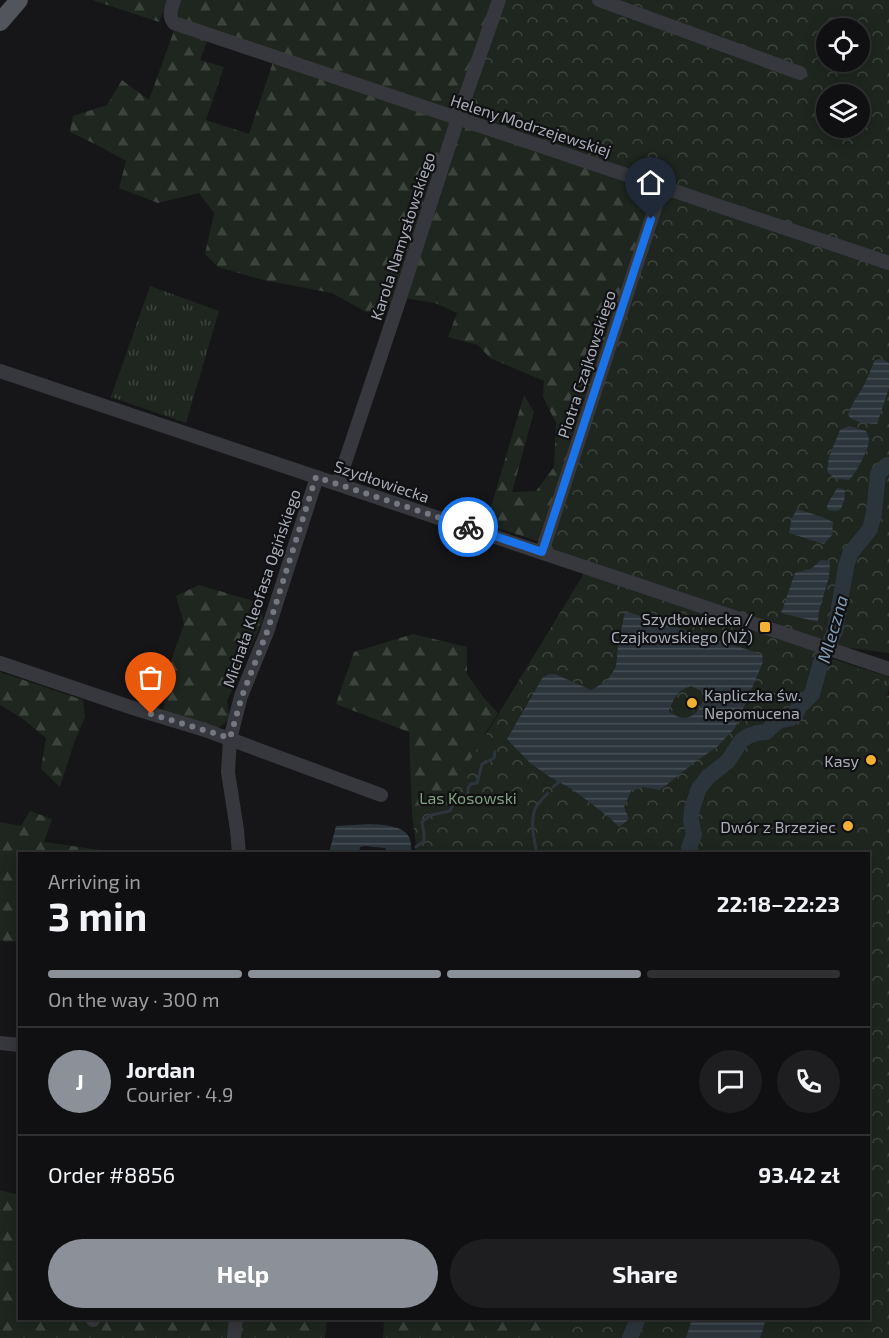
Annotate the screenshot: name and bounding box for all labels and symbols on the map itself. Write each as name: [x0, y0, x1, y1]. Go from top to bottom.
street label: Heleny Modrzejewskiej: [448, 90, 614, 161]
street label: Karola Namysłowskiego: [366, 150, 438, 322]
pin: [625, 157, 676, 219]
street label: Piotra Czajkowskiego: [553, 288, 620, 441]
street label: Szydłowiecka: [332, 456, 432, 506]
street label: Michała Kleofasa Ogińskiego: [218, 486, 304, 690]
courier: [438, 497, 498, 557]
water label: Mleczna: [812, 593, 852, 665]
place label: Szydłowiecka / Czajkowskiego (NŻ): [611, 609, 753, 647]
marker: Szydłowiecka / Czajkowskiego (NŻ): [758, 620, 772, 634]
pin: [125, 652, 176, 714]
place label: Kapliczka św. Nepomucena: [704, 685, 801, 722]
marker: Kapliczka św. Nepomucena: [685, 696, 699, 710]
place label: Kasy: [824, 751, 860, 770]
marker: Kasy: [864, 753, 878, 767]
park label: Las Kosowski: [419, 788, 517, 807]
place label: Dwór z Brzeziec: [720, 817, 836, 836]
marker: Dwór z Brzeziec: [841, 819, 855, 833]

